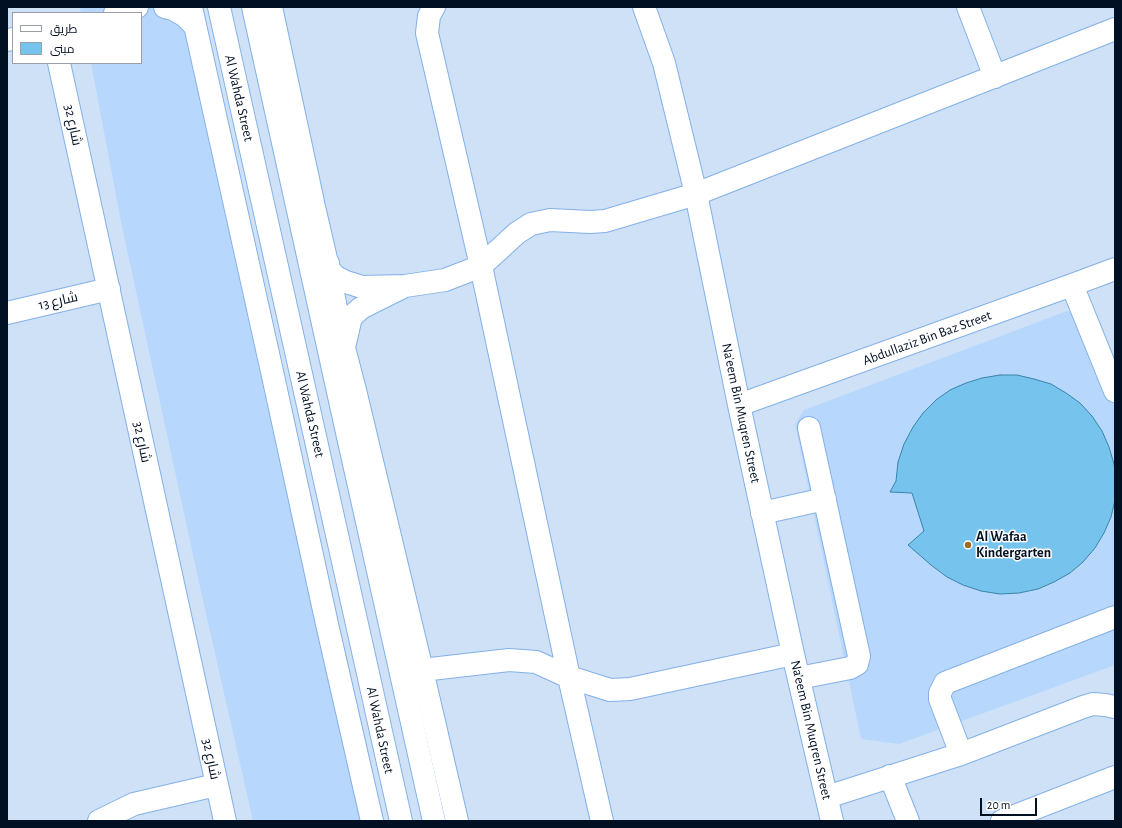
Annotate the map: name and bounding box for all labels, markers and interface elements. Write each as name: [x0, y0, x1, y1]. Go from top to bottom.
legend: [12, 12, 142, 64]
text: طريق: [50, 23, 77, 35]
text: مبنى: [50, 43, 75, 55]
street label: Al Wahda Street: [221, 53, 257, 143]
street label: شارع 32: [60, 103, 86, 147]
street label: شارع 13: [37, 288, 79, 314]
street label: Abdullaziz Bin Baz Street: [860, 307, 994, 369]
street label: Na'eem Bin Muqren Street: [718, 342, 764, 484]
street label: Al Wahda Street: [292, 369, 328, 459]
street label: شارع 32: [129, 420, 155, 464]
place label: Al Wafaa Kindergarten: [976, 529, 1051, 562]
marker: Al Wafaa Kindergarten: [963, 540, 973, 550]
street label: Na'eem Bin Muqren Street: [787, 659, 835, 801]
street label: Al Wahda Street: [363, 685, 397, 775]
street label: شارع 32: [198, 737, 224, 781]
scale bar: [982, 790, 1039, 816]
text: 20 m: [987, 799, 1010, 811]

